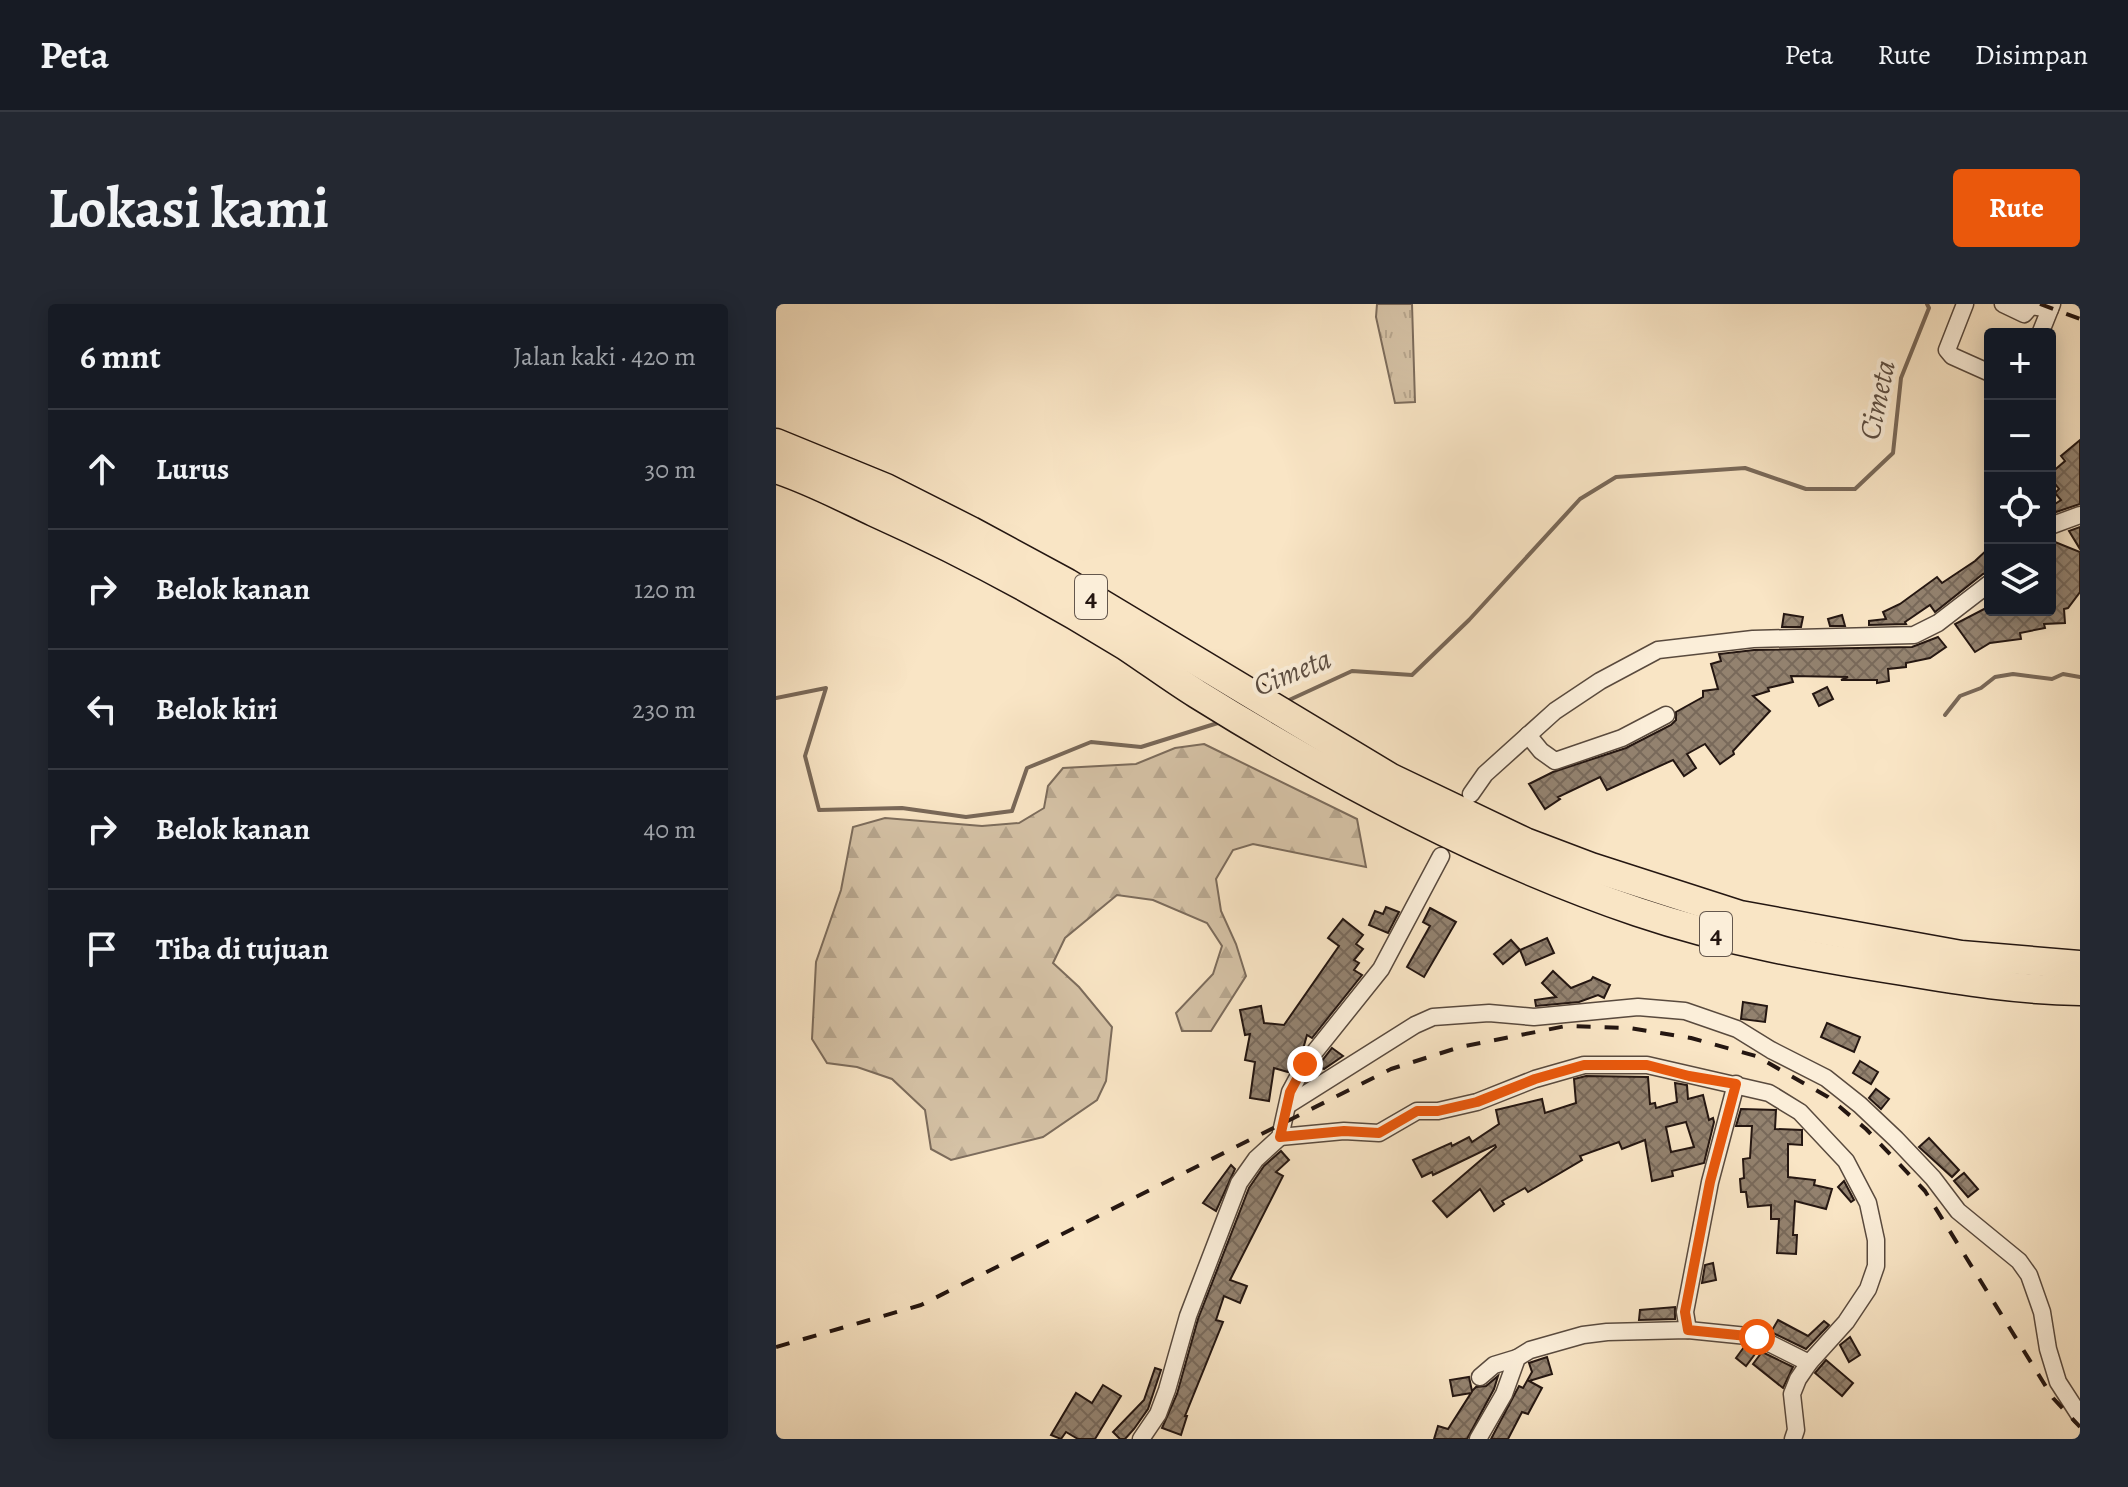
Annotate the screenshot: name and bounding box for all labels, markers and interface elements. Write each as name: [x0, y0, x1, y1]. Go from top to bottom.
text: Peta: [40, 29, 109, 81]
text: Peta: [1785, 36, 1834, 74]
text: Rute: [1878, 36, 1931, 74]
text: Disimpan: [1975, 36, 2088, 74]
button: Rute: [1953, 169, 2080, 247]
text: Lokasi kami: [48, 170, 329, 246]
map controls: [1984, 328, 2056, 616]
button: +: [1984, 328, 2056, 400]
text: 6 mnt: [80, 333, 161, 380]
text: Jalan kaki · 420 m: [513, 339, 696, 374]
water label: Cimeta: [1849, 356, 1905, 443]
button: −: [1984, 400, 2056, 472]
icon: ahead: [80, 447, 124, 491]
text: Lurus: [156, 449, 229, 489]
text: 30 m: [645, 452, 696, 487]
button: locate: [1984, 472, 2056, 544]
button: layers: [1984, 544, 2056, 616]
icon: right: [80, 567, 124, 611]
text: Belok kanan: [156, 569, 310, 609]
text: 120 m: [634, 572, 696, 607]
road number: 4: [1075, 575, 1107, 619]
water label: Cimeta: [1247, 638, 1337, 706]
icon: left: [80, 687, 124, 731]
text: Belok kiri: [156, 689, 278, 729]
text: 230 m: [632, 692, 696, 727]
icon: right: [80, 807, 124, 851]
text: Belok kanan: [156, 809, 310, 849]
text: 40 m: [644, 812, 696, 847]
road number: 4: [1700, 912, 1732, 956]
icon: arrive: [80, 927, 124, 971]
text: Tiba di tujuan: [156, 929, 329, 969]
route end: [1287, 1046, 1323, 1082]
route start: [1739, 1319, 1775, 1355]

